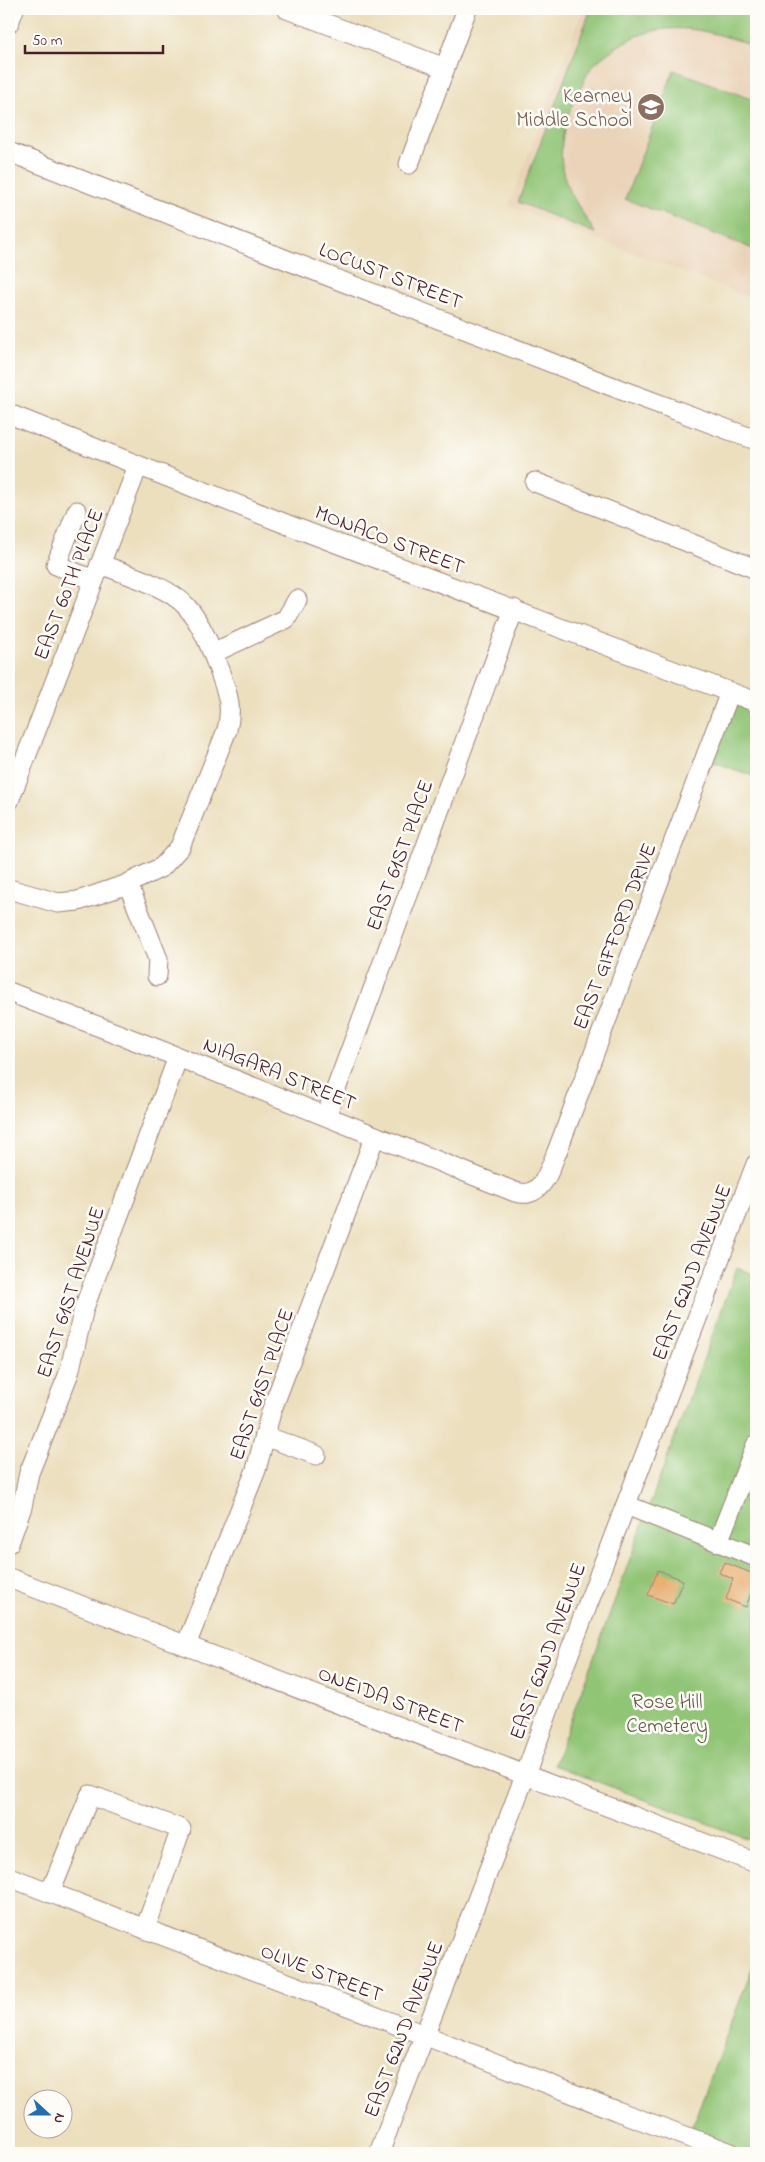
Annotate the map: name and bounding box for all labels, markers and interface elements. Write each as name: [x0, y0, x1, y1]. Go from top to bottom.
scale bar: [25, 22, 162, 54]
text: 50 m: [32, 30, 63, 52]
place label: Kearney Middle School: [516, 82, 632, 136]
school or university icon: Kearney Middle School: [636, 92, 666, 122]
street label: LOCUST STREET: [314, 236, 466, 318]
street label: MONACO STREET: [310, 499, 469, 583]
street label: EAST 60TH PLACE: [27, 505, 113, 665]
street label: EAST 61ST PLACE: [360, 776, 442, 936]
street label: EAST GIFFORD DRIVE: [566, 839, 665, 1035]
street label: NIAGARA STREET: [198, 1030, 360, 1119]
street label: EAST 62ND AVENUE: [645, 1180, 740, 1365]
street label: EAST 61ST AVENUE: [30, 1203, 114, 1382]
street label: EAST 61ST PLACE: [223, 1305, 303, 1465]
street label: EAST 62ND AVENUE: [503, 1559, 595, 1745]
street label: ONEIDA STREET: [313, 1659, 467, 1742]
park label: Rose Hill Cemetery: [626, 1688, 708, 1744]
street label: OLIVE STREET: [256, 1937, 387, 2011]
street label: EAST 62ND AVENUE: [357, 1937, 452, 2122]
north arrow: [22, 2090, 72, 2140]
text: N: [47, 2110, 70, 2126]

